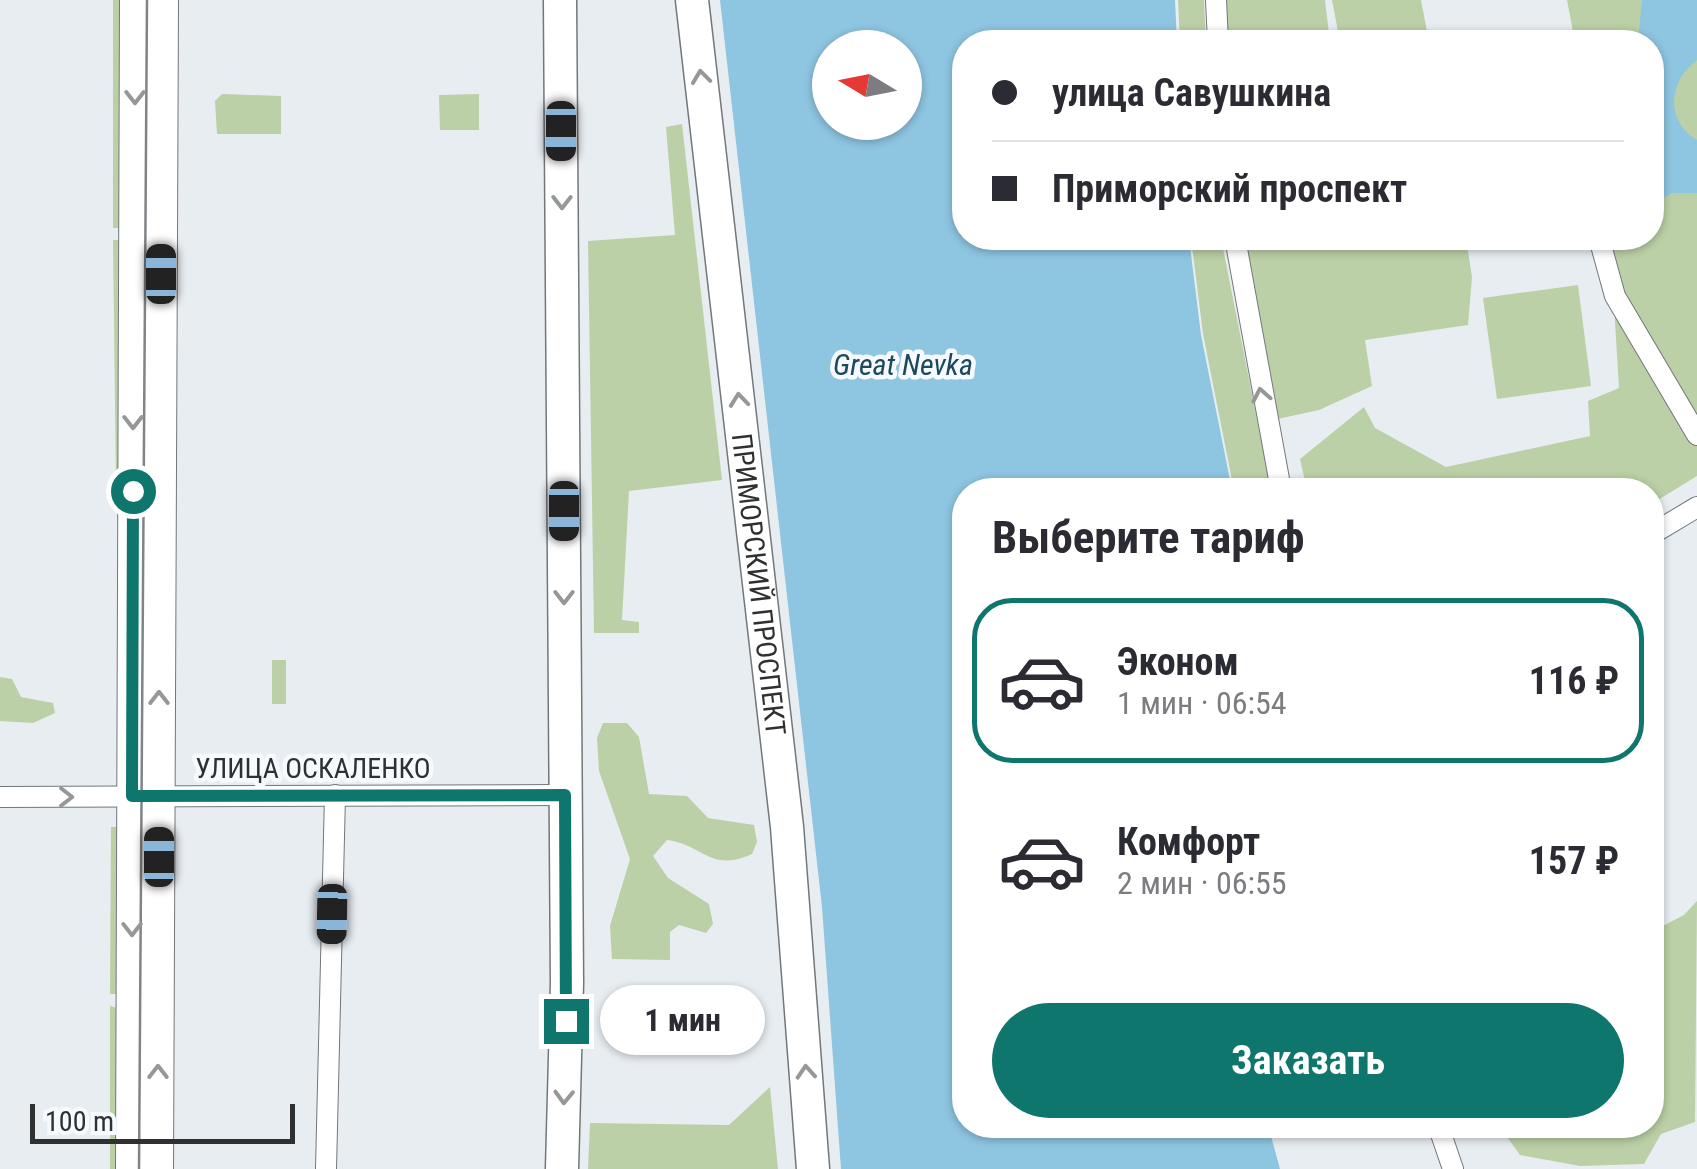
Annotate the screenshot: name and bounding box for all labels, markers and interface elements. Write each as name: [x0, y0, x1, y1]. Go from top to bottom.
north arrow: [812, 30, 922, 140]
map controls: [812, 30, 922, 140]
one-way arrow: [691, 69, 712, 85]
text: улица Савушкина: [1052, 71, 1331, 115]
one-way arrow: [124, 90, 146, 106]
car: [546, 101, 576, 161]
text: Приморский проспект: [1052, 167, 1407, 211]
one-way arrow: [551, 195, 572, 211]
car: [146, 244, 176, 304]
water label: Great Nevka: [833, 347, 973, 382]
one-way arrow: [1251, 386, 1272, 403]
one-way arrow: [729, 392, 750, 408]
one-way arrow: [122, 416, 144, 431]
street label: ПРИМОРСКИЙ ПРОСПЕКТ: [725, 431, 793, 737]
route start: [111, 469, 156, 514]
car: [549, 481, 579, 541]
text: Выберите тариф: [992, 511, 1305, 564]
one-way arrow: [553, 590, 575, 606]
icon: car: [997, 636, 1087, 726]
text: Эконом: [1117, 640, 1239, 684]
text: 116 ₽: [1529, 659, 1619, 703]
text: 1 мин · 06:54: [1117, 684, 1287, 722]
one-way arrow: [149, 690, 170, 706]
street label: УЛИЦА ОСКАЛЕНКО: [195, 752, 431, 785]
one-way arrow: [60, 786, 75, 808]
icon: car: [997, 816, 1087, 906]
text: Комфорт: [1117, 820, 1260, 864]
car: [144, 827, 174, 887]
text: 157 ₽: [1529, 839, 1619, 883]
text: 2 мин · 06:55: [1117, 864, 1287, 902]
car: [316, 884, 348, 944]
one-way arrow: [121, 922, 143, 937]
callout: 1 мин: [601, 986, 766, 1056]
route end: [544, 999, 589, 1044]
text: 1 мин: [644, 1001, 721, 1039]
button: Заказать: [992, 1003, 1624, 1118]
one-way arrow: [147, 1063, 169, 1078]
one-way arrow: [796, 1063, 817, 1079]
one-way arrow: [554, 1090, 575, 1106]
scale bar: [30, 1099, 295, 1144]
text: 100 m: [45, 1105, 114, 1138]

